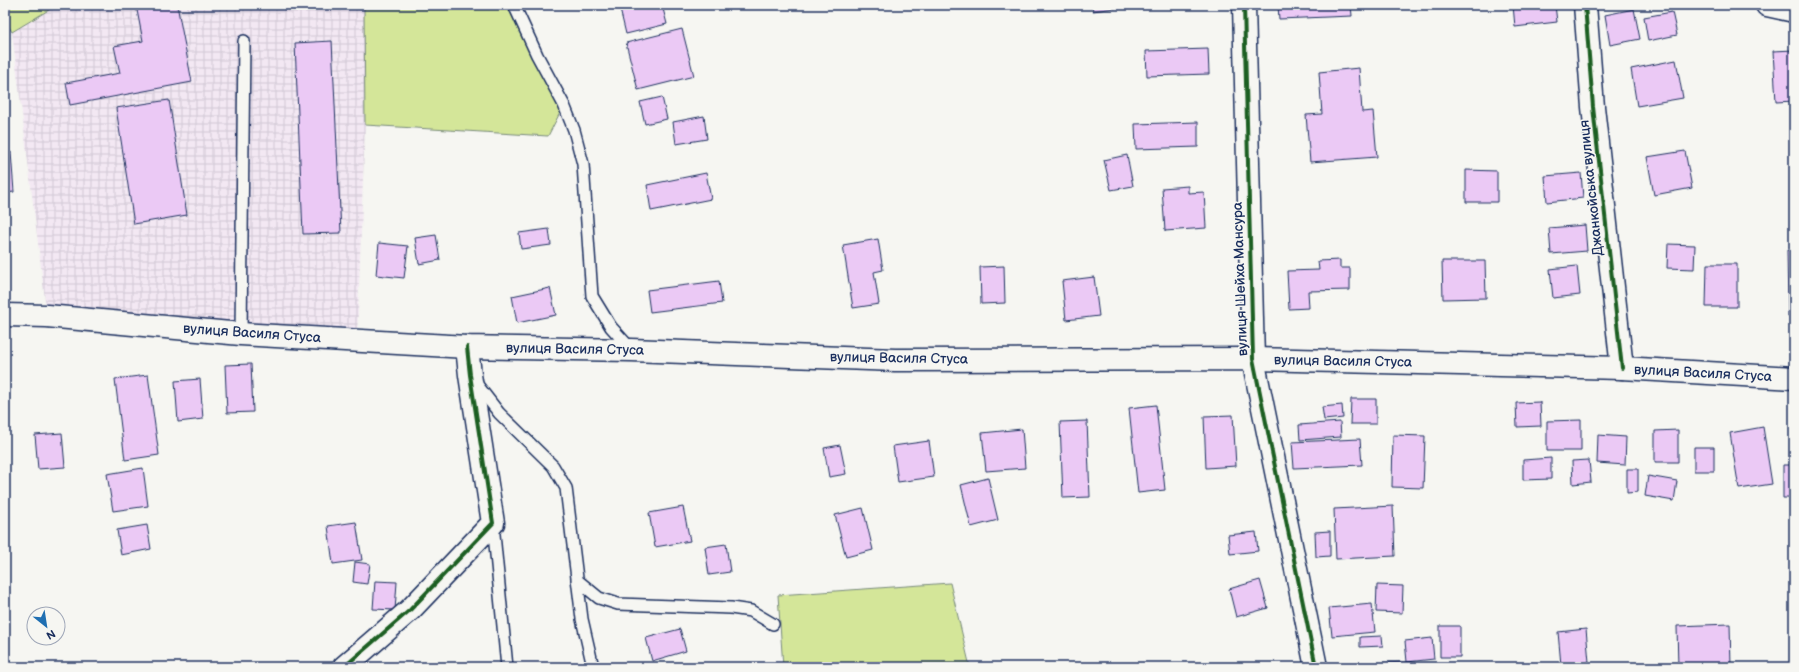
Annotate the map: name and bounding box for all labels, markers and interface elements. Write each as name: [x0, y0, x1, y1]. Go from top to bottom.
street label: Джанкойська вулиця: [1575, 119, 1607, 257]
street label: вулиця Шейха Мансура: [1229, 201, 1251, 356]
street label: вулиця Василя Стуса: [182, 320, 322, 346]
street label: вулиця Василя Стуса: [506, 339, 645, 359]
street label: вулиця Василя Стуса: [830, 348, 969, 368]
street label: вулиця Василя Стуса: [1274, 351, 1413, 371]
street label: вулиця Василя Стуса: [1634, 361, 1773, 385]
north arrow: [26, 606, 66, 646]
text: N: [44, 627, 58, 642]

